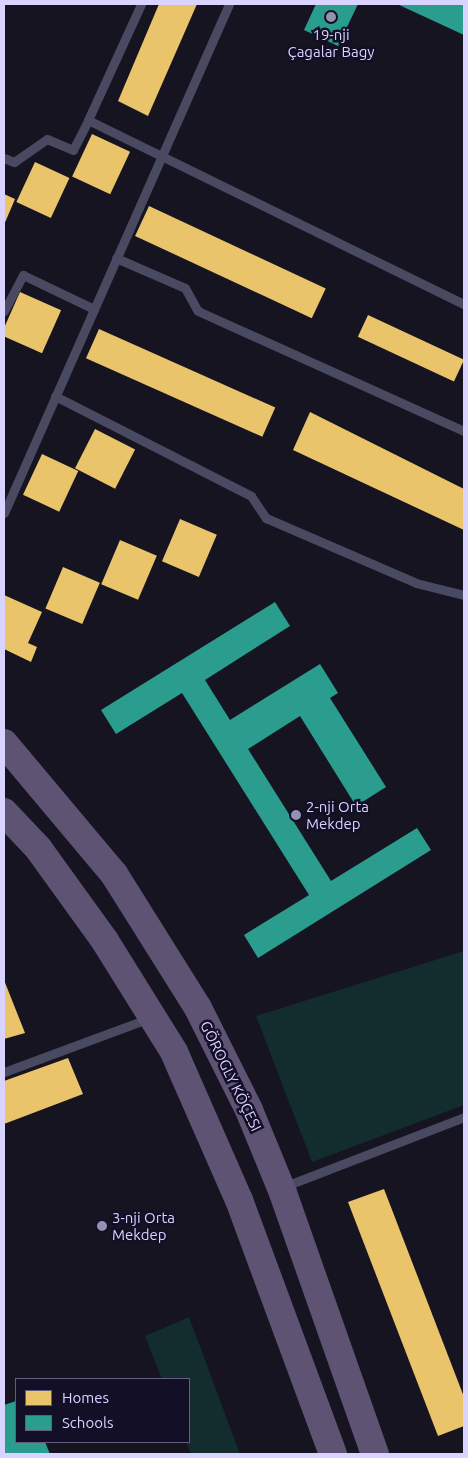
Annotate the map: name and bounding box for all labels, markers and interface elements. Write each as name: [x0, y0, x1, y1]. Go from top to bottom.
marker: 19-nji Çagalar Bagy: [325, 11, 337, 23]
place label: 19-nji Çagalar Bagy: [287, 25, 375, 60]
place label: 2-nji Orta Mekdep: [306, 797, 369, 832]
marker: 2-nji Orta Mekdep: [290, 809, 302, 821]
street label: GÖROGLY KÖÇESI: [197, 1018, 265, 1134]
place label: 3-nji Orta Mekdep: [112, 1208, 175, 1243]
marker: 3-nji Orta Mekdep: [96, 1220, 108, 1232]
legend: [15, 1378, 190, 1443]
text: Homes: [62, 1389, 109, 1406]
text: Schools: [62, 1414, 113, 1431]

